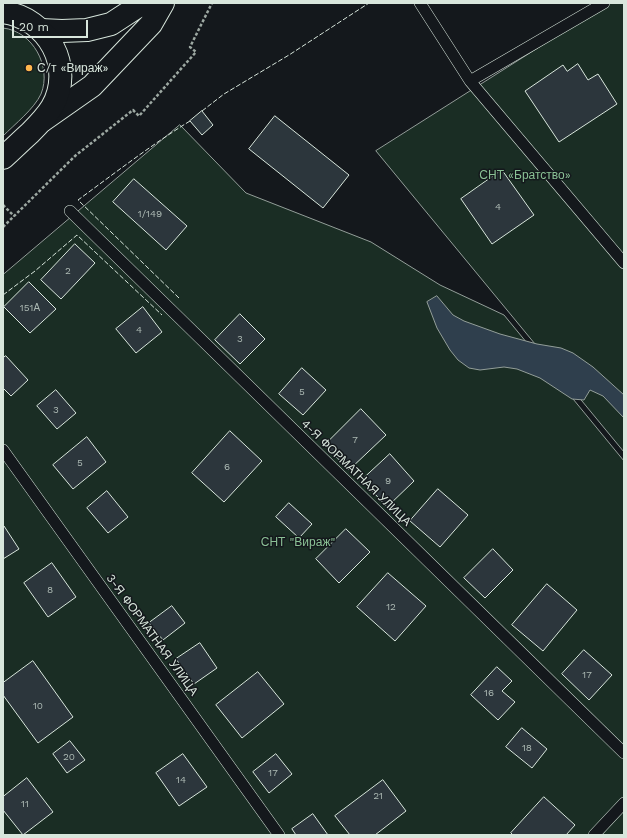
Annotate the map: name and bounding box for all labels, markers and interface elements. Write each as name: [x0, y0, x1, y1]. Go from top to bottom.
scale bar: [14, 12, 90, 38]
text: 20 m: [19, 20, 49, 34]
place label: С/т «Вираж»: [37, 61, 108, 75]
marker: С/т «Вираж»: [24, 63, 34, 73]
park label: СНТ «Братство»: [479, 168, 571, 182]
house number: 4: [495, 201, 501, 213]
house number: 1/149: [138, 208, 162, 220]
house number: 2: [65, 265, 71, 277]
house number: 151А: [20, 302, 40, 314]
house number: 4: [136, 324, 142, 336]
house number: 3: [237, 333, 243, 345]
house number: 5: [299, 386, 305, 398]
house number: 3: [53, 404, 59, 416]
street label: 4-Я ФОРМАТНАЯ УЛИЦА: [298, 417, 414, 529]
house number: 7: [352, 434, 358, 446]
house number: 5: [77, 457, 83, 469]
house number: 6: [224, 461, 230, 473]
house number: 9: [385, 475, 391, 487]
park label: СНТ "Вираж": [261, 535, 335, 549]
street label: 3-Я ФОРМАТНАЯ УЛИЦА: [103, 571, 201, 699]
house number: 8: [47, 584, 53, 596]
house number: 12: [386, 601, 396, 613]
house number: 17: [582, 669, 592, 681]
house number: 16: [484, 687, 494, 699]
house number: 10: [33, 700, 43, 712]
house number: 18: [522, 742, 532, 754]
house number: 20: [63, 751, 75, 763]
house number: 17: [268, 767, 278, 779]
house number: 14: [176, 774, 186, 786]
house number: 21: [373, 790, 383, 802]
house number: 11: [21, 798, 29, 810]

